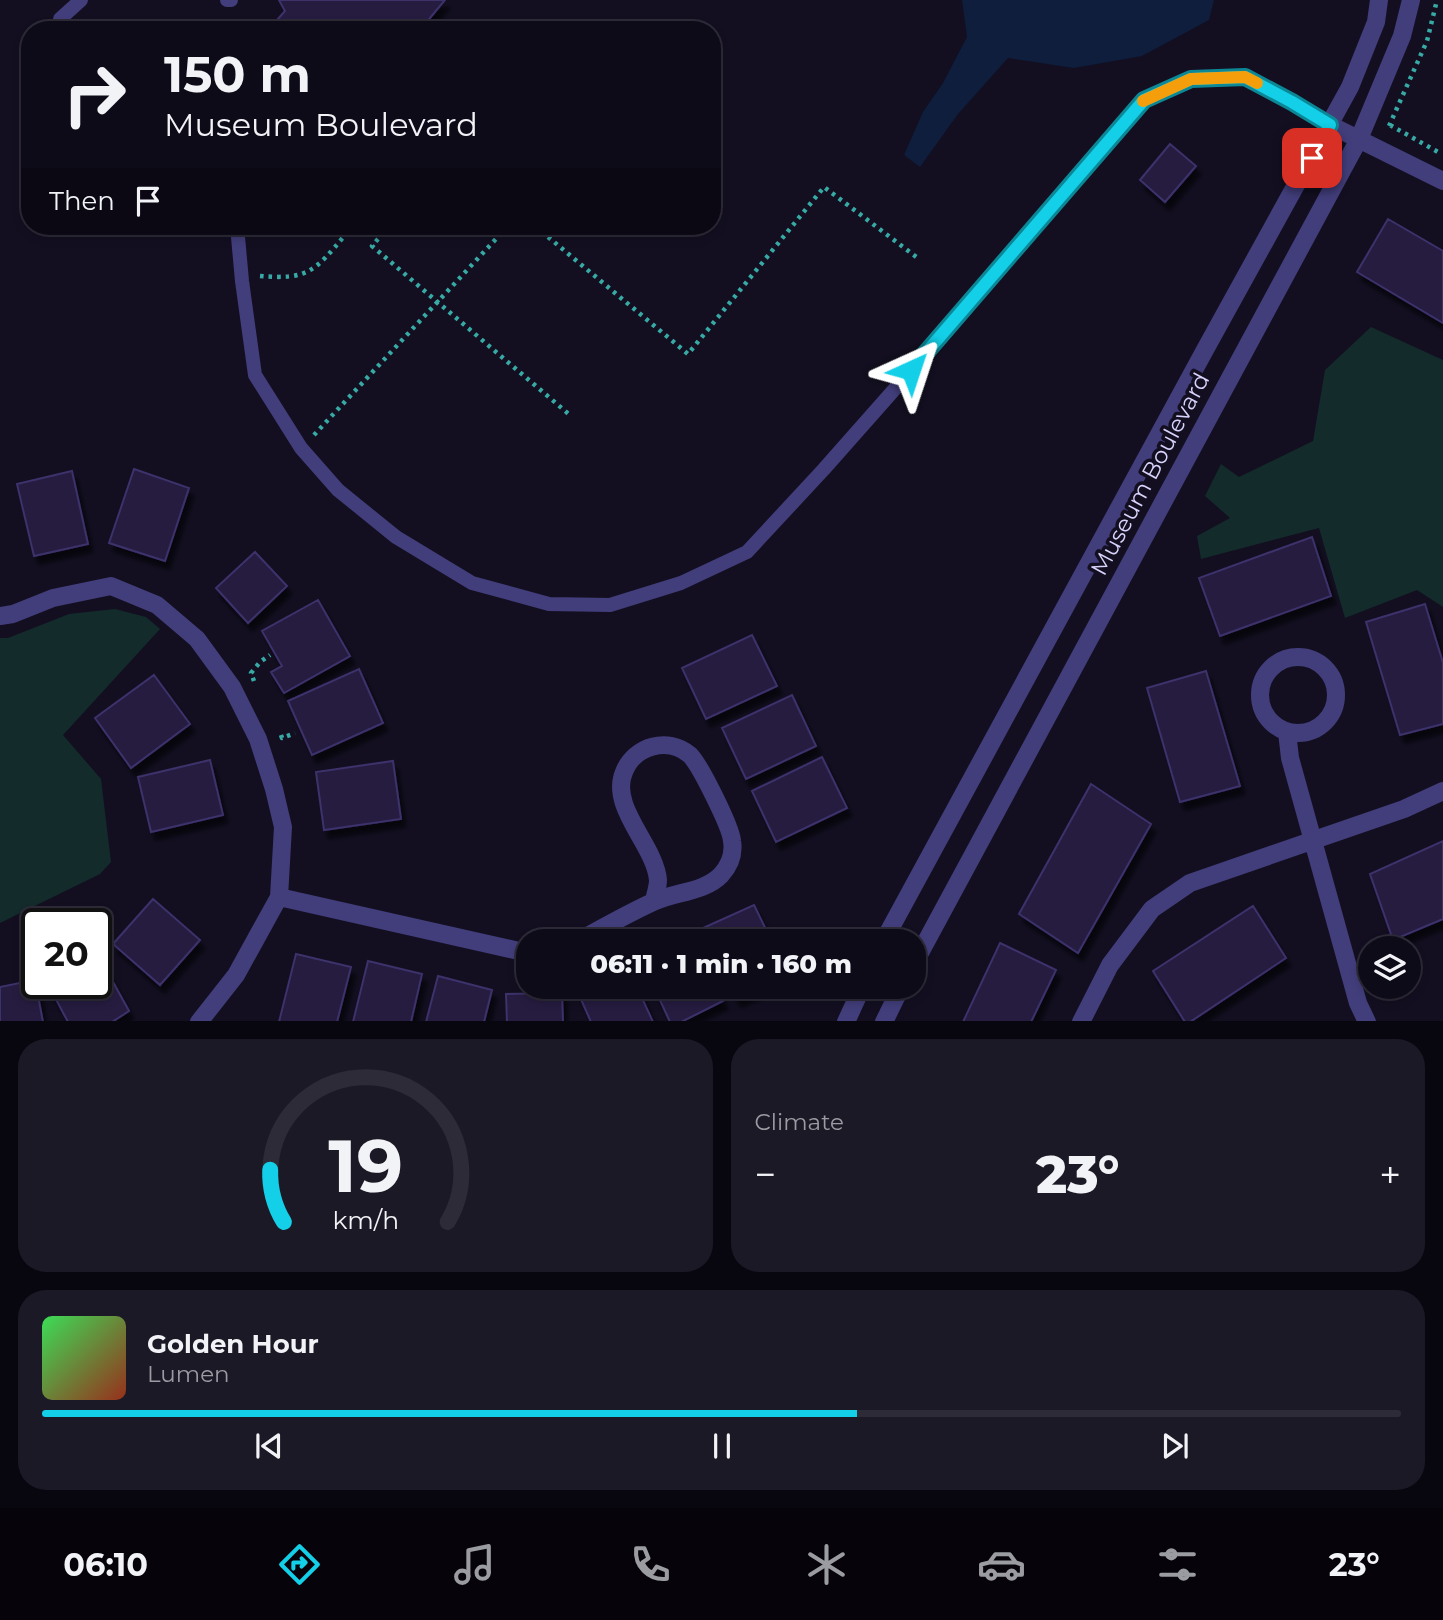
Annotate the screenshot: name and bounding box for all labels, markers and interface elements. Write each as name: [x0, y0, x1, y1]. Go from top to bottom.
text: 150 m: [164, 45, 311, 104]
icon: right: [49, 49, 140, 140]
text: Museum Boulevard: [164, 105, 478, 144]
pin: [1282, 128, 1342, 188]
icon: arrive: [1293, 139, 1331, 177]
icon: arrive: [129, 182, 167, 220]
text: Then: [49, 185, 115, 217]
position arrow: [874, 333, 948, 407]
street label: Museum Boulevard: [1085, 368, 1215, 580]
speed limit sign: 20: [21, 908, 112, 999]
map controls: [1358, 936, 1421, 999]
button: layers: [1358, 936, 1421, 999]
text: 06:11 · 1 min · 160 m: [590, 948, 852, 980]
text: Climate: [755, 1108, 844, 1136]
text: 19: [328, 1122, 403, 1210]
text: 23°: [1036, 1143, 1119, 1206]
text: −: [755, 1151, 776, 1198]
text: +: [1379, 1151, 1401, 1198]
text: km/h: [332, 1204, 399, 1234]
text: Golden Hour: [147, 1328, 319, 1360]
text: Lumen: [147, 1360, 230, 1388]
icon: previous: [250, 1427, 288, 1465]
icon: pause: [703, 1427, 741, 1465]
icon: next: [1156, 1427, 1194, 1465]
icon: directions: [275, 1540, 324, 1589]
icon: music: [450, 1540, 499, 1589]
icon: phone: [626, 1540, 675, 1589]
icon: climate: [802, 1540, 851, 1589]
icon: car: [977, 1540, 1026, 1589]
icon: filters: [1153, 1540, 1202, 1589]
text: 06:10: [63, 1545, 148, 1584]
text: 23°: [1329, 1545, 1380, 1584]

